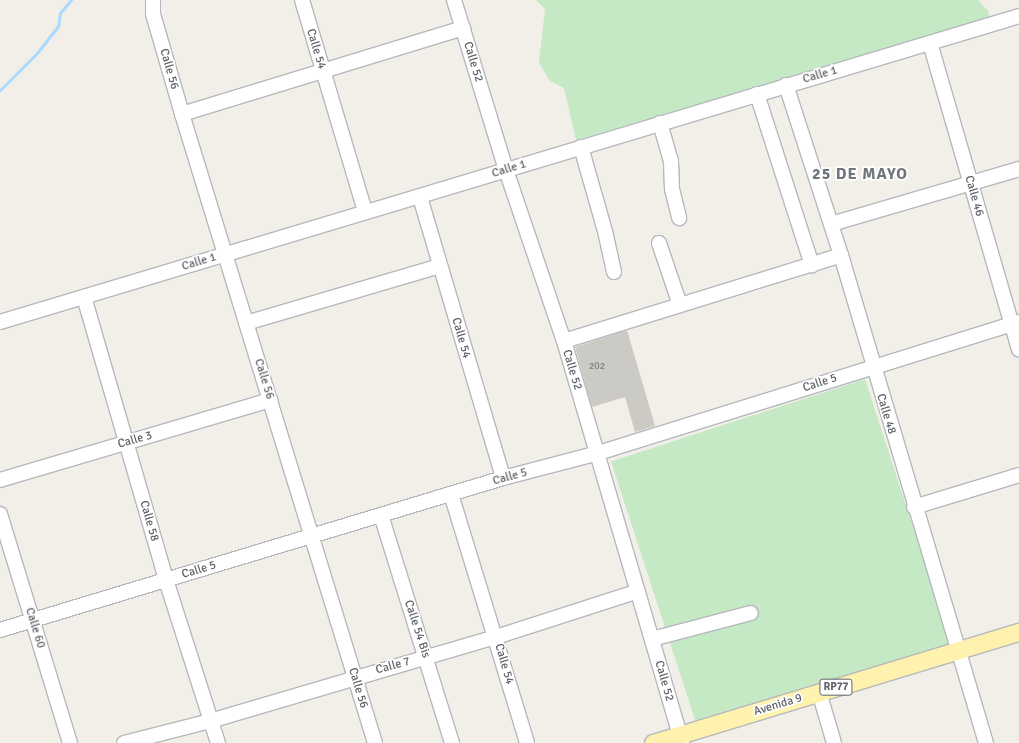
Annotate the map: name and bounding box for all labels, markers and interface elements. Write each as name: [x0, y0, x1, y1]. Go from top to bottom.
street label: Calle 54: [303, 27, 329, 71]
street label: Calle 52: [460, 40, 486, 84]
street label: Calle 56: [156, 47, 182, 91]
street label: Calle 1: [801, 63, 839, 87]
street label: Calle 1: [490, 157, 528, 181]
district label: 25 DE MAYO: [812, 164, 908, 184]
street label: Calle 46: [961, 174, 987, 218]
street label: Calle 1: [180, 250, 218, 274]
street label: Calle 54: [448, 316, 474, 360]
street label: Calle 52: [559, 348, 585, 392]
street label: Calle 56: [251, 357, 277, 401]
house number: 202: [589, 361, 605, 373]
street label: Calle 5: [801, 371, 839, 395]
street label: Calle 48: [873, 392, 899, 436]
street label: Calle 3: [116, 428, 154, 452]
street label: Calle 5: [491, 465, 529, 489]
street label: Calle 58: [136, 499, 162, 543]
street label: Calle 5: [180, 558, 218, 582]
street label: Calle 54 Bis: [401, 598, 433, 660]
street label: Calle 60: [22, 606, 48, 650]
street label: Calle 54: [491, 642, 517, 686]
street label: Calle 7: [374, 654, 412, 678]
street label: Calle 52: [651, 659, 677, 703]
street label: Calle 56: [345, 666, 371, 710]
road number: RP77: [819, 678, 853, 696]
street label: Avenida 9: [752, 691, 804, 719]

